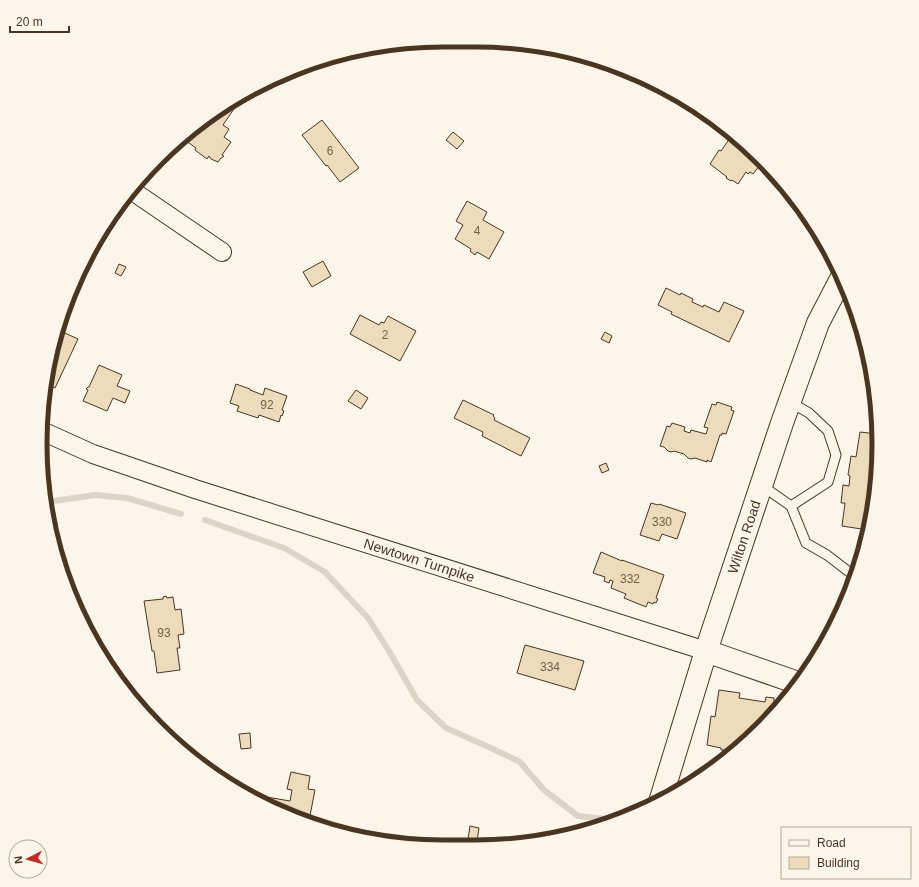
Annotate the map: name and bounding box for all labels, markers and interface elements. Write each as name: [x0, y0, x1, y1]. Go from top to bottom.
scale bar: [10, 8, 69, 34]
text: 20 m: [16, 15, 43, 29]
house number: 6: [327, 144, 334, 158]
house number: 4: [474, 224, 481, 238]
house number: 2: [382, 328, 389, 342]
house number: 92: [260, 398, 274, 412]
street label: Wilton Road: [724, 498, 764, 576]
house number: 330: [652, 515, 672, 529]
street label: Newtown Turnpike: [362, 535, 477, 585]
house number: 332: [620, 572, 640, 586]
house number: 93: [157, 626, 171, 640]
house number: 334: [540, 660, 560, 674]
legend: [781, 827, 911, 879]
text: Road: [817, 836, 846, 850]
north arrow: [8, 839, 48, 879]
text: N: [12, 855, 24, 865]
text: Building: [817, 856, 860, 870]

